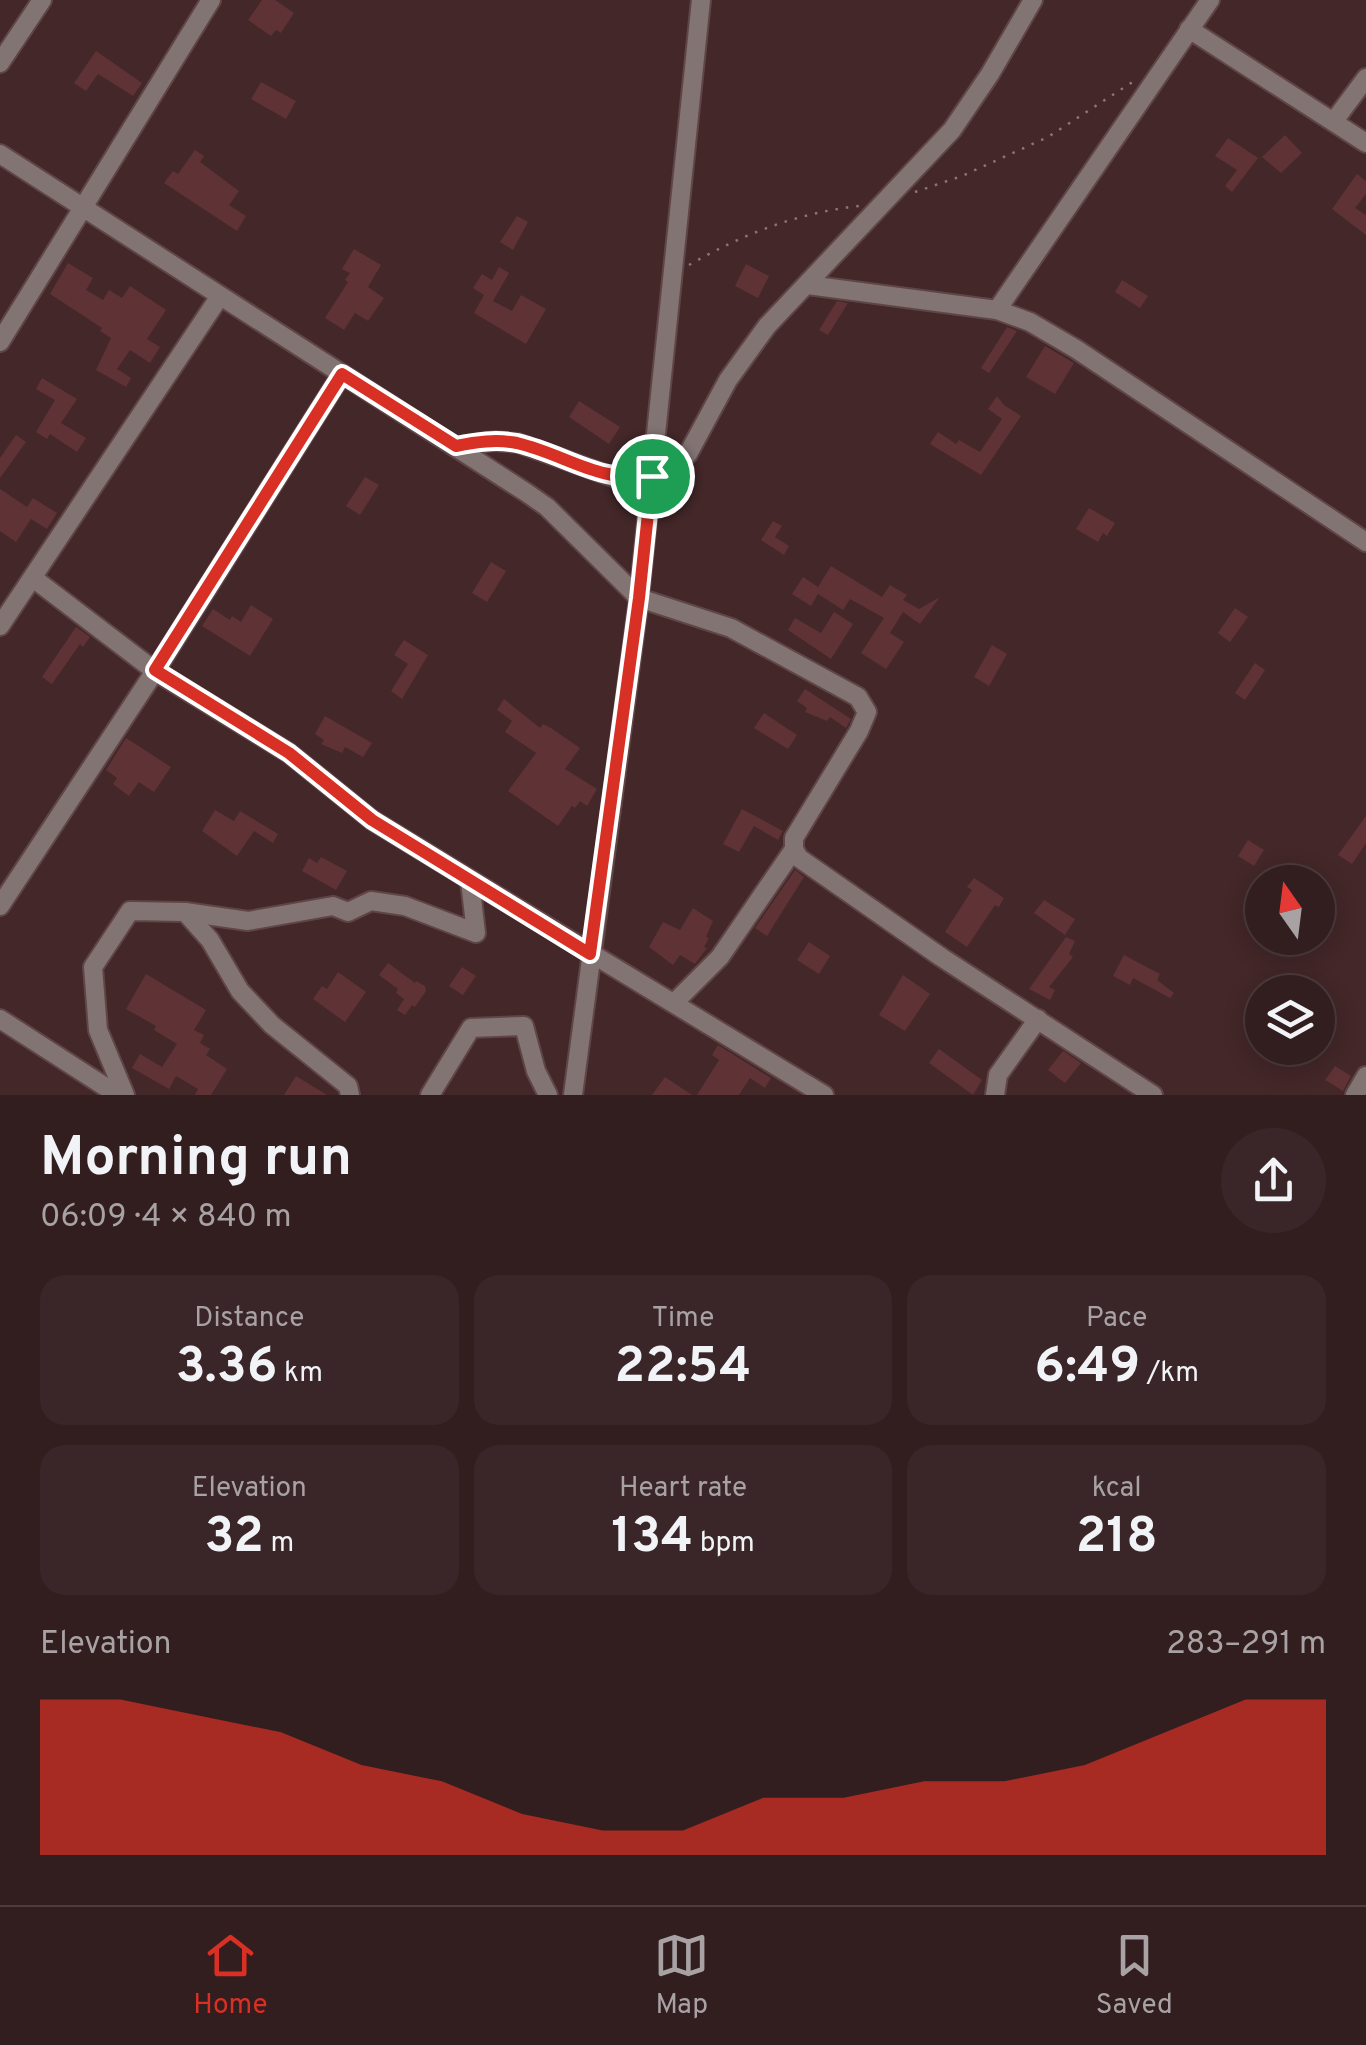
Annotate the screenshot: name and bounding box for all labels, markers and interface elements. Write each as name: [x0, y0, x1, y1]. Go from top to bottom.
pin: [610, 434, 695, 519]
icon: arrive: [625, 449, 680, 504]
north arrow: [1245, 865, 1335, 955]
map controls: [1245, 865, 1335, 1065]
button: layers: [1245, 975, 1335, 1065]
text: Morning run: [40, 1125, 352, 1195]
button: share: [1221, 1128, 1326, 1233]
text: 06:09 · 4 × 840 m: [40, 1198, 292, 1238]
text: Distance: [194, 1301, 304, 1337]
text: Time: [652, 1301, 714, 1337]
text: Pace: [1086, 1301, 1147, 1337]
text: 3.36: [176, 1337, 277, 1400]
text: 22:54: [615, 1337, 751, 1400]
text: 6:49: [1034, 1337, 1140, 1400]
text: km: [277, 1356, 323, 1392]
text: /km: [1140, 1356, 1199, 1392]
text: Elevation: [192, 1471, 307, 1507]
text: Heart rate: [619, 1471, 747, 1507]
text: kcal: [1092, 1471, 1142, 1507]
text: 32: [204, 1507, 264, 1570]
text: 134: [611, 1507, 693, 1570]
text: 218: [1076, 1507, 1158, 1570]
text: m: [264, 1526, 294, 1562]
text: bpm: [693, 1526, 755, 1562]
text: Elevation: [40, 1625, 172, 1665]
text: 283–291 m: [1166, 1625, 1326, 1665]
tab: Home: [193, 1928, 268, 2024]
tab: Map: [654, 1928, 709, 2024]
tab: Saved: [1096, 1928, 1173, 2024]

